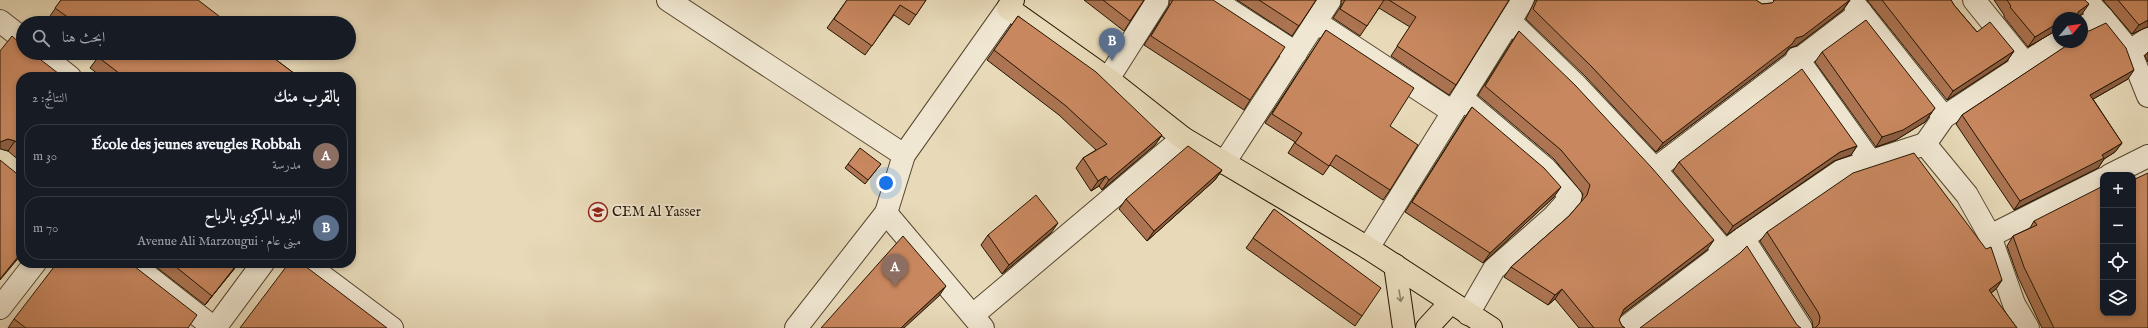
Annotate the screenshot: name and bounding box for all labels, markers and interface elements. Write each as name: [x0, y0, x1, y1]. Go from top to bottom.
north arrow: [2052, 12, 2088, 48]
search box: [16, 16, 356, 60]
icon: search: [30, 27, 52, 49]
text: ابحث هنا: [62, 28, 105, 47]
pin: B: [1099, 28, 1125, 61]
text: بالقرب منك: [273, 87, 340, 108]
text: النتائج: 2: [32, 90, 67, 107]
text: École des jeunes aveugles Robbah: [92, 135, 301, 154]
text: 30 m: [33, 148, 57, 165]
text: A: [322, 148, 330, 165]
text: مدرسة: [272, 157, 301, 174]
map controls: [2100, 172, 2136, 316]
button: +: [2100, 172, 2136, 208]
your location: [876, 173, 896, 193]
school or university icon: CEM Al Yasser: [587, 201, 609, 223]
place label: CEM Al Yasser: [612, 203, 701, 221]
text: البريد المركزي بالرباح: [205, 206, 301, 225]
button: −: [2100, 208, 2136, 244]
text: 70 m: [33, 220, 58, 237]
text: B: [322, 220, 330, 237]
text: مبنى عام · Avenue Ali Marzougui: [137, 233, 301, 250]
button: locate: [2100, 244, 2136, 280]
pin: A: [882, 254, 908, 287]
button: layers: [2100, 280, 2136, 316]
one-way arrow: [1396, 289, 1404, 302]

